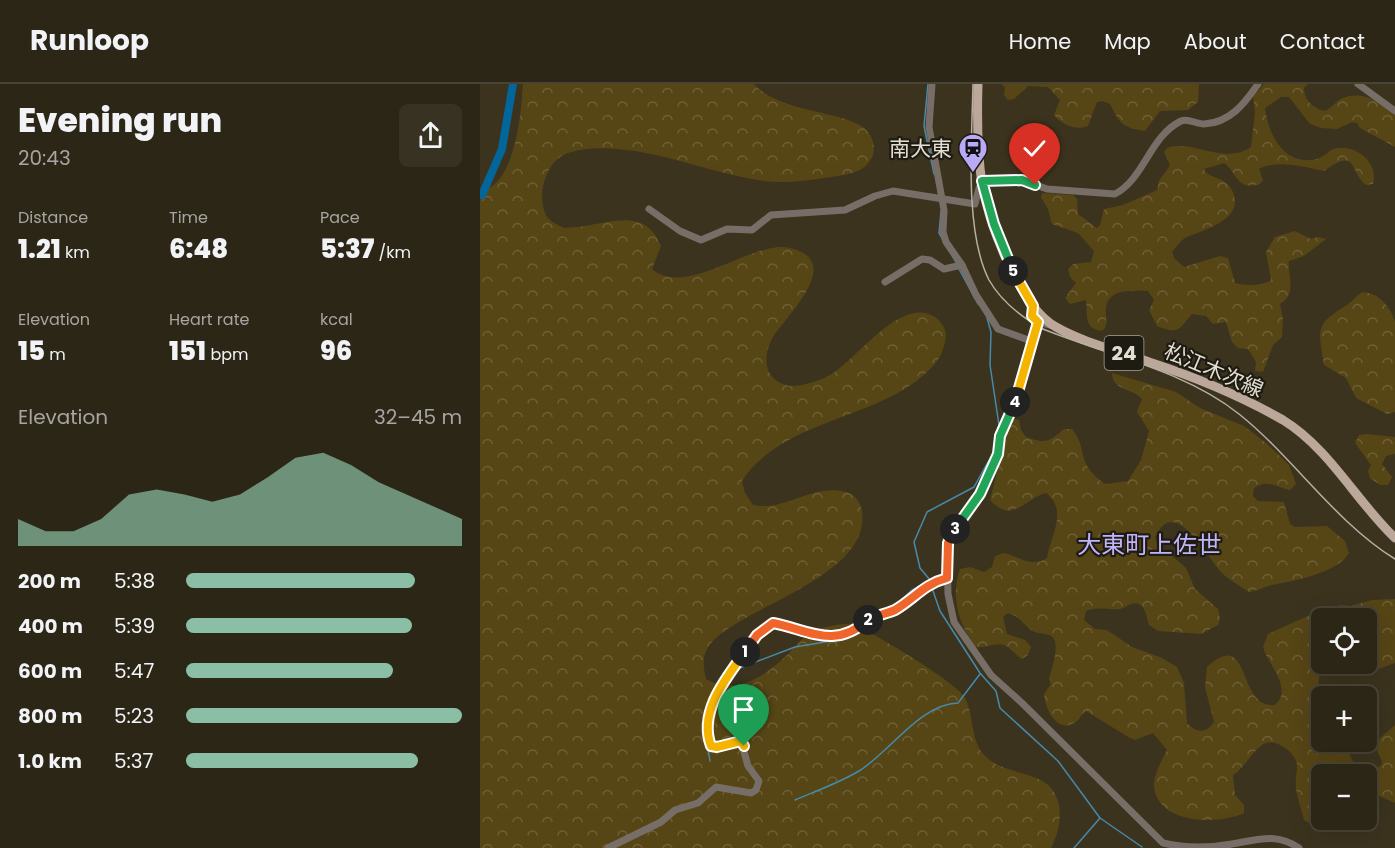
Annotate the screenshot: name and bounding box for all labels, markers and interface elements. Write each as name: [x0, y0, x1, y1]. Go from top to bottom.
text: Runloop: [30, 21, 149, 60]
text: Home: [1009, 27, 1071, 56]
text: Map: [1104, 27, 1151, 56]
text: About: [1184, 27, 1247, 56]
text: Contact: [1280, 27, 1365, 56]
text: Evening run: [18, 97, 222, 144]
button: share: [399, 104, 462, 167]
pin: [1009, 123, 1060, 185]
station icon: 南大東: [957, 132, 989, 174]
icon: check: [1018, 132, 1051, 165]
place label: 南大東: [889, 134, 952, 163]
text: 20:43: [18, 144, 71, 172]
text: Distance: [18, 206, 88, 229]
text: Time: [169, 206, 208, 229]
text: Pace: [320, 206, 360, 229]
text: 1.21: [18, 231, 61, 267]
text: 6:48: [169, 231, 228, 267]
text: 5:37: [320, 231, 374, 267]
text: km: [61, 241, 90, 264]
text: /km: [374, 241, 411, 264]
pin: 5: [998, 256, 1028, 286]
text: 5: [1008, 259, 1018, 282]
text: Elevation: [18, 308, 90, 331]
text: Heart rate: [169, 308, 249, 331]
text: kcal: [320, 308, 353, 331]
text: 15: [18, 333, 45, 369]
text: 151: [169, 333, 206, 369]
text: 96: [320, 333, 352, 369]
road number: 24: [1104, 336, 1144, 370]
street label: 松江木次線: [1160, 336, 1268, 404]
text: m: [45, 343, 66, 366]
text: bpm: [206, 343, 249, 366]
pin: 4: [1000, 387, 1030, 417]
text: 4: [1010, 390, 1020, 413]
text: Elevation: [18, 403, 108, 431]
text: 32–45 m: [374, 403, 462, 431]
pin: 3: [940, 514, 970, 544]
text: 3: [950, 517, 960, 540]
district label: 大東町上佐世: [1077, 528, 1221, 561]
text: 200 m: [18, 567, 81, 595]
text: 5:38: [114, 567, 155, 595]
pin: 2: [853, 605, 883, 635]
text: 2: [863, 608, 873, 631]
map controls: [1311, 608, 1377, 830]
button: locate: [1311, 608, 1377, 674]
text: 400 m: [18, 612, 83, 640]
text: 5:39: [114, 612, 155, 640]
pin: 1: [730, 637, 760, 667]
text: 1: [742, 640, 748, 663]
text: 600 m: [18, 657, 82, 685]
text: 5:47: [114, 657, 154, 685]
pin: [718, 684, 769, 746]
button: +: [1311, 686, 1377, 752]
icon: arrive: [727, 693, 760, 726]
text: 800 m: [18, 702, 82, 730]
text: 5:23: [114, 702, 154, 730]
text: 1.0 km: [18, 747, 82, 775]
text: 5:37: [114, 747, 154, 775]
button: −: [1311, 764, 1377, 830]

